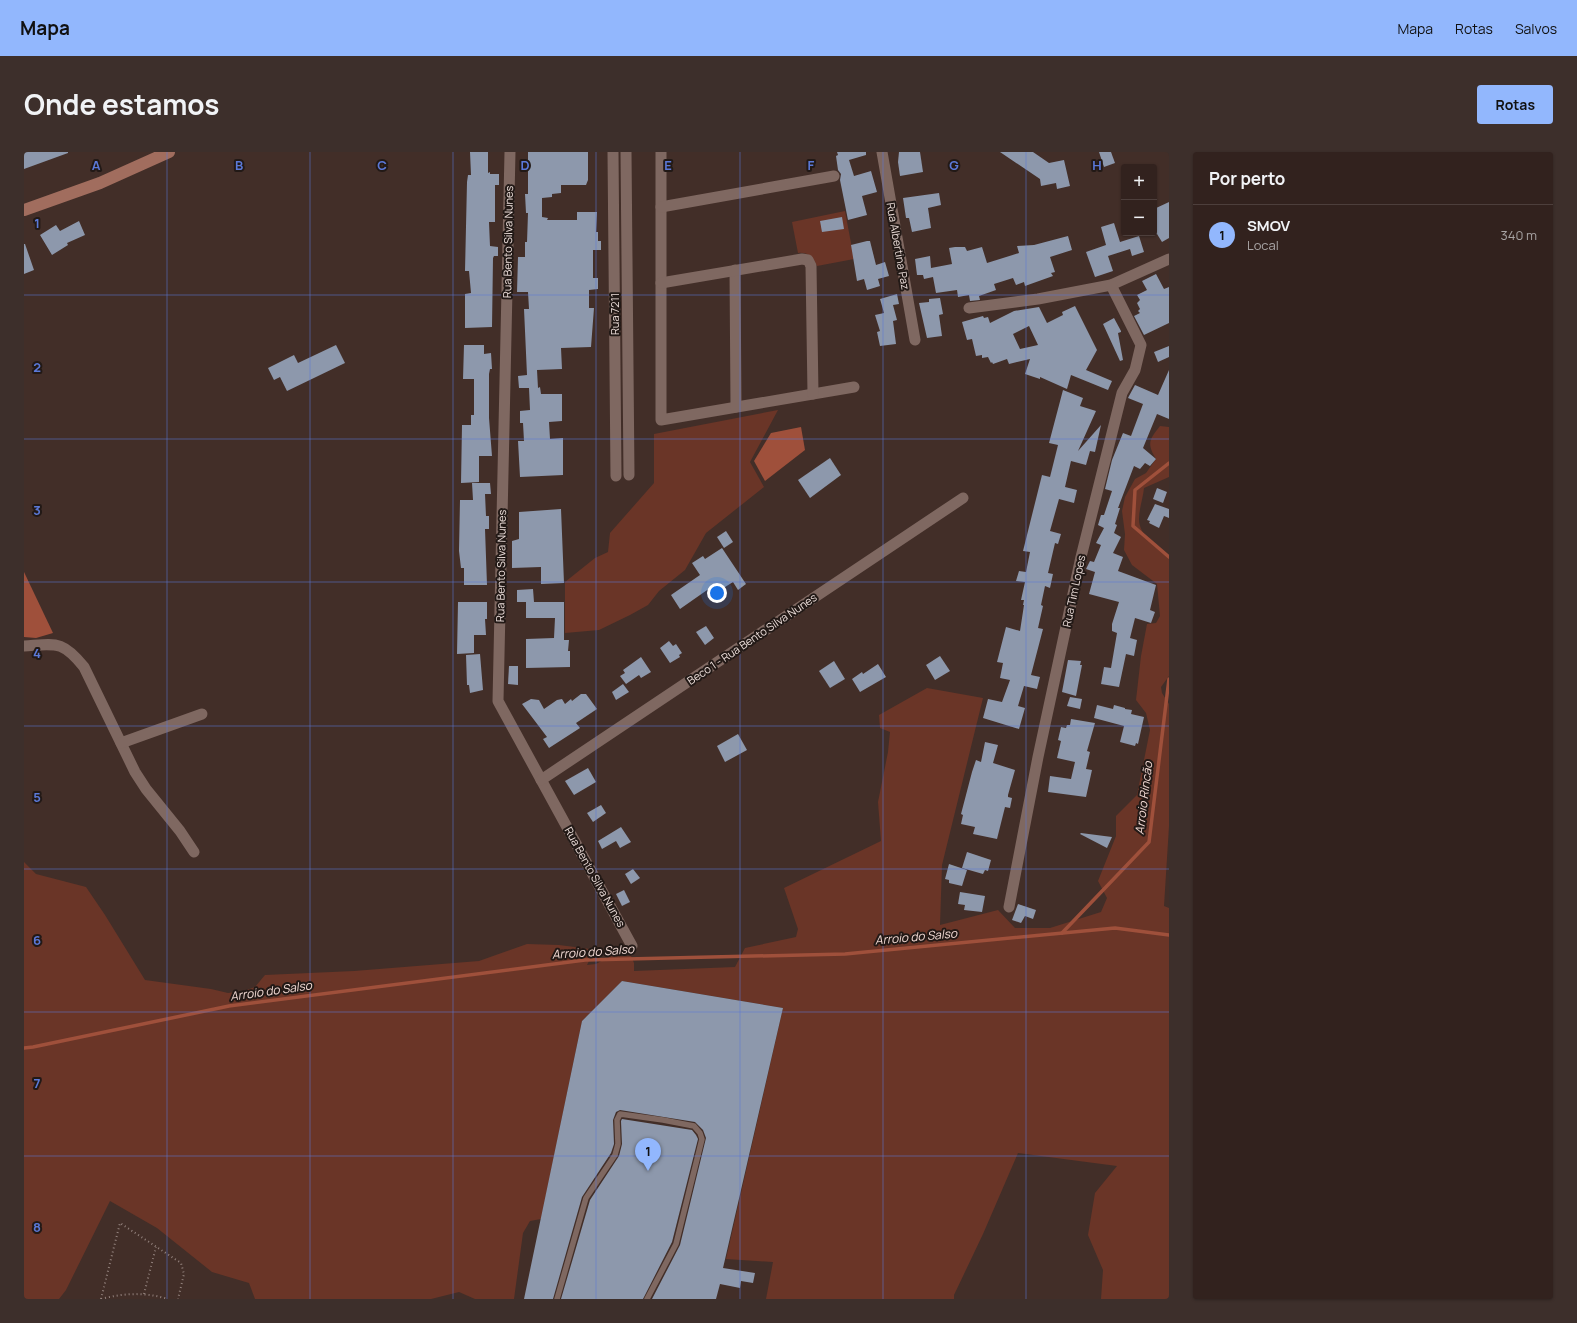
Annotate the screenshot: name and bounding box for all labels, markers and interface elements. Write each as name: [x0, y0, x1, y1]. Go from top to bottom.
text: Mapa: [20, 15, 70, 41]
text: Mapa: [1397, 19, 1433, 38]
text: Rotas: [1455, 19, 1493, 38]
text: Salvos: [1515, 19, 1557, 38]
text: Onde estamos: [24, 85, 219, 123]
button: Rotas: [1477, 85, 1553, 124]
text: A: [92, 156, 101, 174]
text: B: [235, 156, 243, 174]
text: C: [377, 156, 387, 174]
text: D: [520, 156, 530, 174]
text: E: [664, 156, 672, 174]
text: F: [808, 156, 815, 174]
text: G: [949, 156, 959, 174]
text: H: [1092, 156, 1102, 174]
map controls: [1121, 164, 1157, 236]
button: +: [1121, 164, 1157, 200]
text: Por perto: [1209, 167, 1285, 190]
street label: Rua Bento Silva Nunes: [499, 185, 516, 298]
button: −: [1121, 200, 1157, 236]
street label: Rua Albertina Paz: [883, 201, 914, 291]
text: 1: [34, 214, 40, 232]
text: SMOV: [1247, 215, 1290, 236]
text: 1: [1219, 226, 1225, 244]
text: 340 m: [1501, 226, 1537, 244]
text: Local: [1247, 236, 1279, 254]
street label: Rua 7211: [607, 293, 622, 335]
text: 2: [33, 358, 41, 376]
text: 3: [33, 501, 41, 519]
street label: Rua Bento Silva Nunes: [492, 509, 509, 622]
street label: Rua Tim Lopes: [1059, 553, 1089, 628]
your location: [707, 583, 727, 603]
street label: Beco 1 - Rua Bento Silva Nunes: [684, 589, 820, 688]
text: 4: [33, 644, 41, 662]
water label: Arroio Rincão: [1131, 760, 1157, 835]
text: 5: [33, 788, 41, 806]
street label: Rua Bento Silva Nunes: [562, 824, 629, 930]
water label: Arroio do Salso: [874, 924, 959, 949]
text: 6: [33, 931, 41, 949]
water label: Arroio do Salso: [551, 940, 636, 963]
water label: Arroio do Salso: [229, 976, 314, 1005]
text: 7: [34, 1074, 41, 1092]
pin: 1: [635, 1138, 661, 1171]
text: 8: [33, 1218, 41, 1236]

